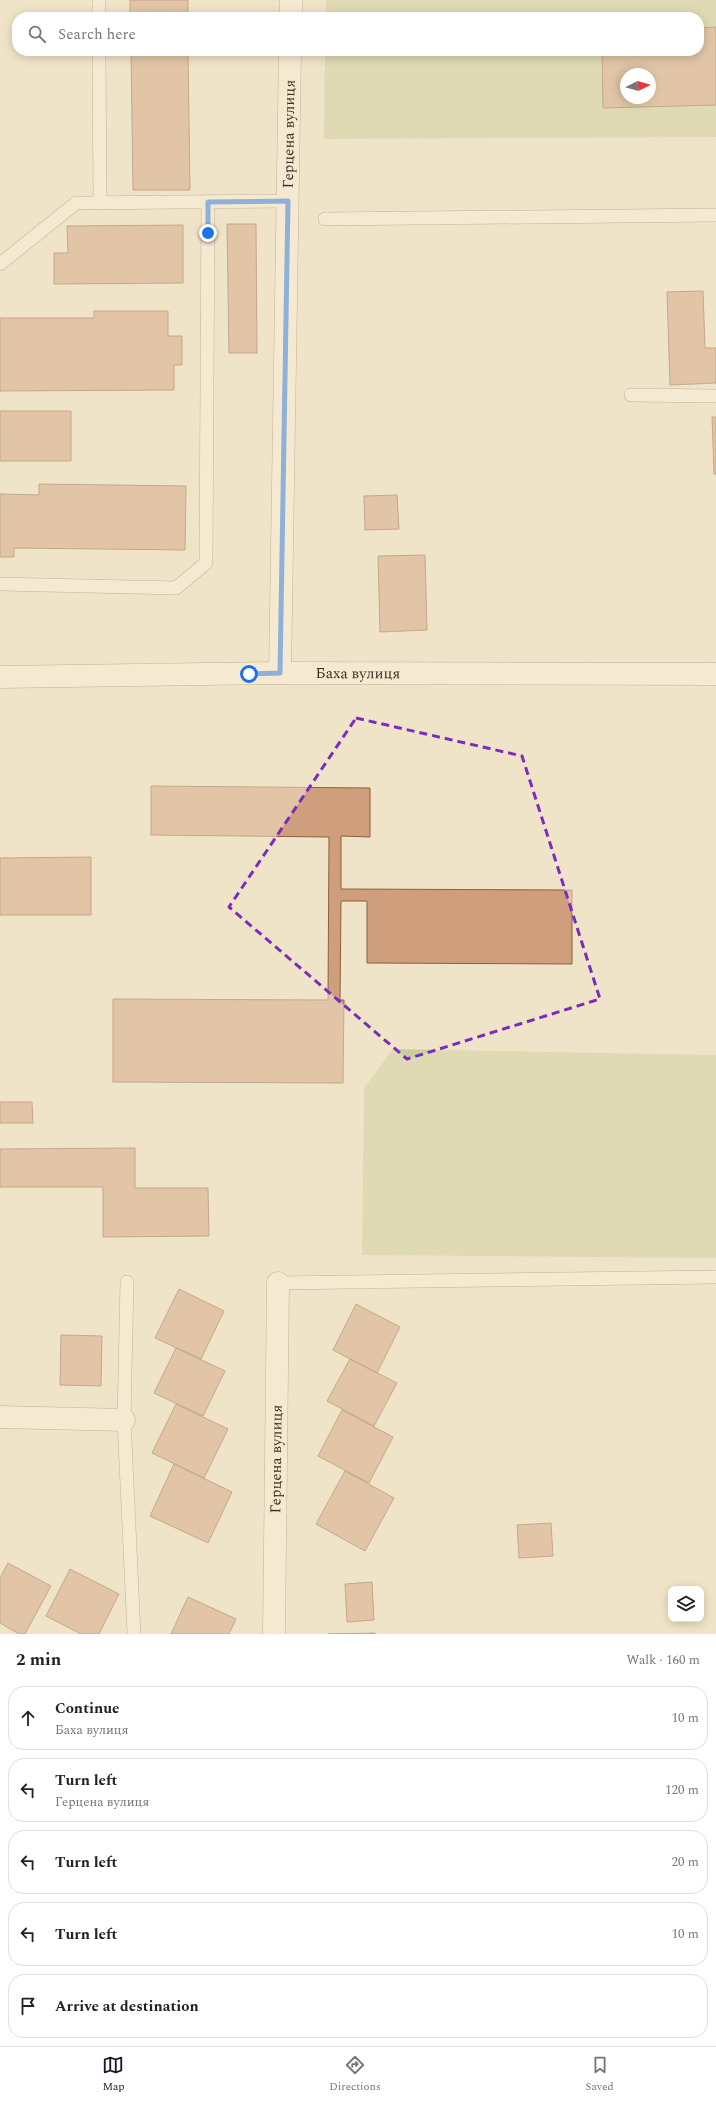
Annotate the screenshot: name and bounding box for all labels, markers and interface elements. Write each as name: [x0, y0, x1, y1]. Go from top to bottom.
search box: [12, 12, 704, 56]
icon: search: [26, 23, 48, 45]
text: Search here: [58, 23, 136, 46]
north arrow: [620, 68, 656, 104]
street label: Герцена вулиця: [277, 80, 302, 189]
route end: [199, 224, 217, 242]
street label: Баха вулиця: [316, 662, 400, 685]
route start: [240, 665, 258, 683]
street label: Герцена вулиця: [264, 1405, 289, 1513]
map controls: [668, 1586, 704, 1622]
button: layers: [668, 1586, 704, 1622]
text: 2 min: [16, 1647, 61, 1673]
text: Walk · 160 m: [626, 1650, 700, 1670]
text: Continue: [55, 1697, 120, 1720]
icon: ahead: [17, 1707, 39, 1729]
text: 10 m: [672, 1708, 699, 1728]
text: Баха вулиця: [55, 1720, 128, 1740]
text: Turn left: [55, 1769, 117, 1792]
icon: left: [17, 1779, 39, 1801]
text: 120 m: [665, 1780, 699, 1800]
text: Герцена вулиця: [55, 1792, 149, 1812]
icon: left: [17, 1851, 39, 1873]
text: Turn left: [55, 1851, 117, 1874]
text: 20 m: [672, 1852, 699, 1872]
icon: left: [17, 1923, 39, 1945]
text: Turn left: [55, 1923, 117, 1946]
text: 10 m: [672, 1924, 699, 1944]
icon: arrive: [17, 1995, 39, 2017]
text: Arrive at destination: [55, 1995, 199, 2018]
tab: Map: [102, 2054, 125, 2095]
tab: Directions: [329, 2054, 381, 2095]
tab: Saved: [585, 2054, 614, 2095]

